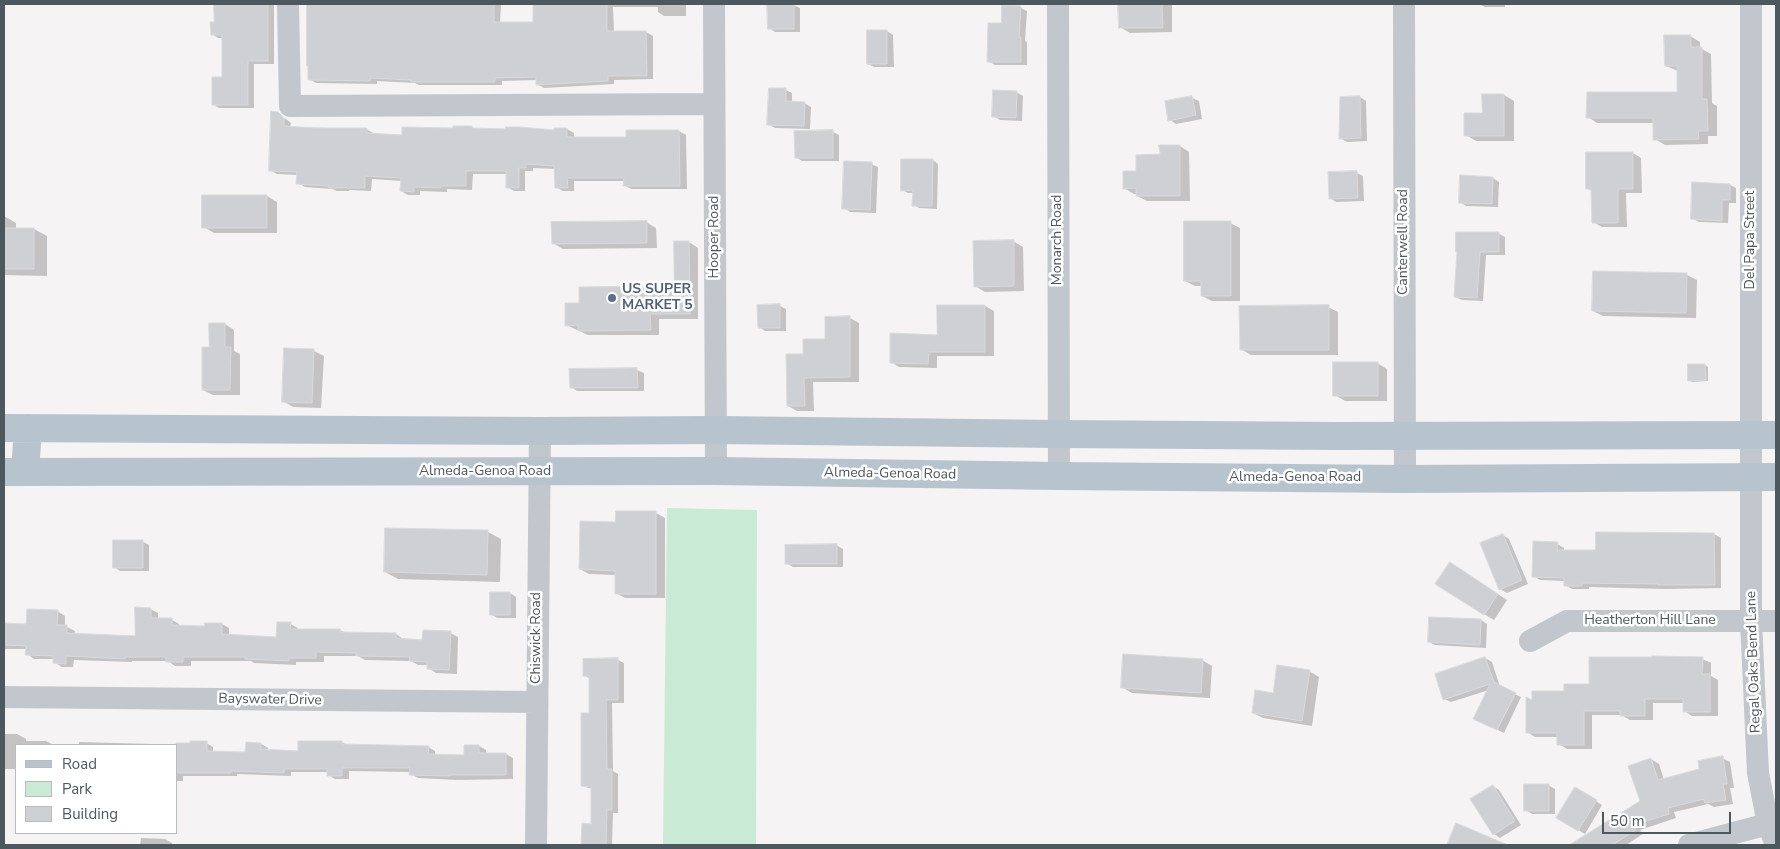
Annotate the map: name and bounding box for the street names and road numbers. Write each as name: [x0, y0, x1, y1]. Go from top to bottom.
street label: Canterwell Road: [1396, 189, 1412, 295]
street label: Del Papa Street: [1743, 191, 1759, 289]
street label: Hooper Road: [707, 195, 723, 279]
street label: Monarch Road: [1050, 195, 1066, 285]
street label: Almeda-Genoa Road: [419, 464, 551, 480]
street label: Almeda-Genoa Road: [824, 464, 956, 484]
street label: Almeda-Genoa Road: [1229, 470, 1361, 486]
street label: Regal Oaks Bend Lane: [1743, 591, 1765, 733]
street label: Chiswick Road: [529, 592, 545, 684]
street label: Heatherton Hill Lane: [1584, 613, 1716, 629]
street label: Bayswater Drive: [218, 691, 322, 709]

